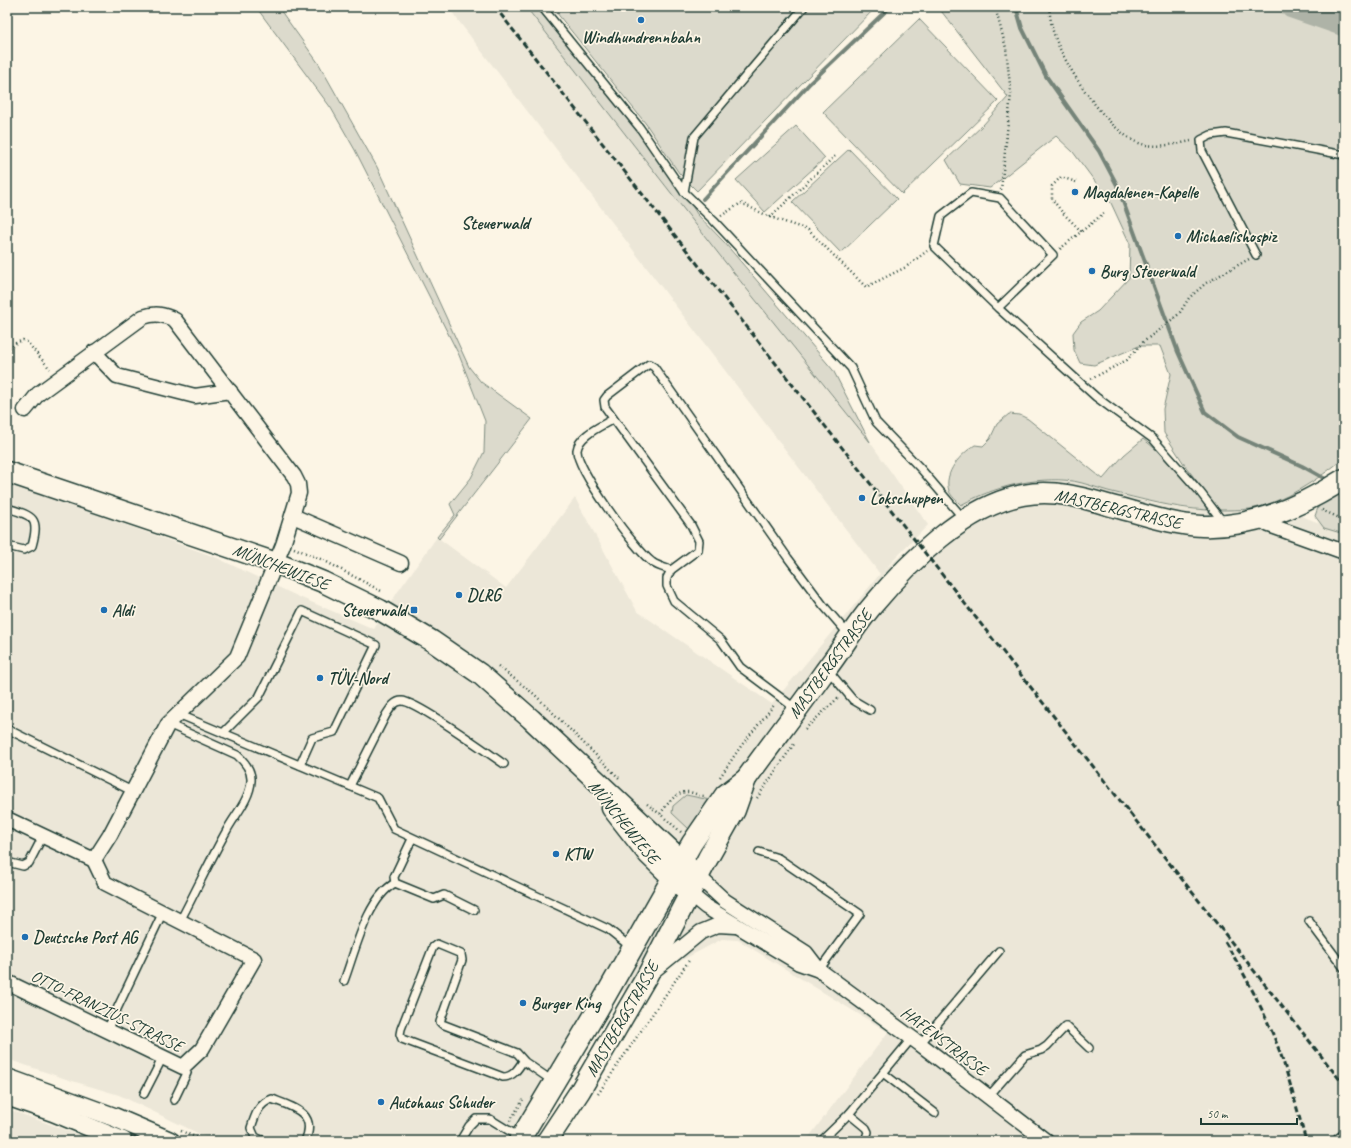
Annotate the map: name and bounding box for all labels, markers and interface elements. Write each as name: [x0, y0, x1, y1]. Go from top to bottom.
marker: Windhundrennbahn: [636, 15, 646, 25]
place label: Windhundrennbahn: [582, 27, 701, 48]
place label: Magdalenen-Kapelle: [1083, 182, 1199, 203]
marker: Magdalenen-Kapelle: [1070, 187, 1080, 197]
district label: Steuerwald: [461, 212, 533, 234]
place label: Michaelishospiz: [1186, 226, 1278, 247]
marker: Michaelishospiz: [1173, 231, 1183, 241]
place label: Burg Steuerwald: [1100, 261, 1198, 282]
marker: Burg Steuerwald: [1087, 266, 1097, 276]
street label: MASTBERGSTRASSE: [1053, 484, 1185, 534]
place label: Lokschuppen: [870, 488, 944, 509]
marker: Lokschuppen: [857, 493, 867, 503]
street label: MÜNCHEWIESE: [230, 539, 334, 596]
place label: DLRG: [467, 585, 503, 606]
marker: DLRG: [454, 590, 464, 600]
place label: Aldi: [112, 600, 137, 621]
place label: Steuerwald: [342, 600, 409, 621]
street label: MASTBERGSTRASSE: [784, 604, 878, 722]
marker: Aldi: [99, 605, 109, 615]
marker: Steuerwald: [409, 605, 419, 615]
place label: TÜV-Nord: [328, 668, 391, 689]
marker: TÜV-Nord: [315, 673, 325, 683]
street label: MÜNCHEWIESE: [584, 776, 665, 870]
place label: KTW: [564, 844, 595, 865]
marker: KTW: [551, 849, 561, 859]
place label: Deutsche Post AG: [33, 927, 140, 948]
marker: Deutsche Post AG: [20, 932, 30, 942]
street label: MASTBERGSTRASSE: [581, 956, 664, 1080]
street label: OTTO-FRANZIUS-STRASSE: [28, 965, 189, 1058]
place label: Burger King: [531, 993, 602, 1014]
marker: Burger King: [518, 998, 528, 1008]
street label: HAFENSTRASSE: [897, 1002, 993, 1081]
place label: Autohaus Schuder: [389, 1092, 496, 1113]
marker: Autohaus Schuder: [376, 1097, 386, 1107]
scale bar: [1201, 1100, 1297, 1126]
text: 50 m: [1207, 1106, 1229, 1122]

